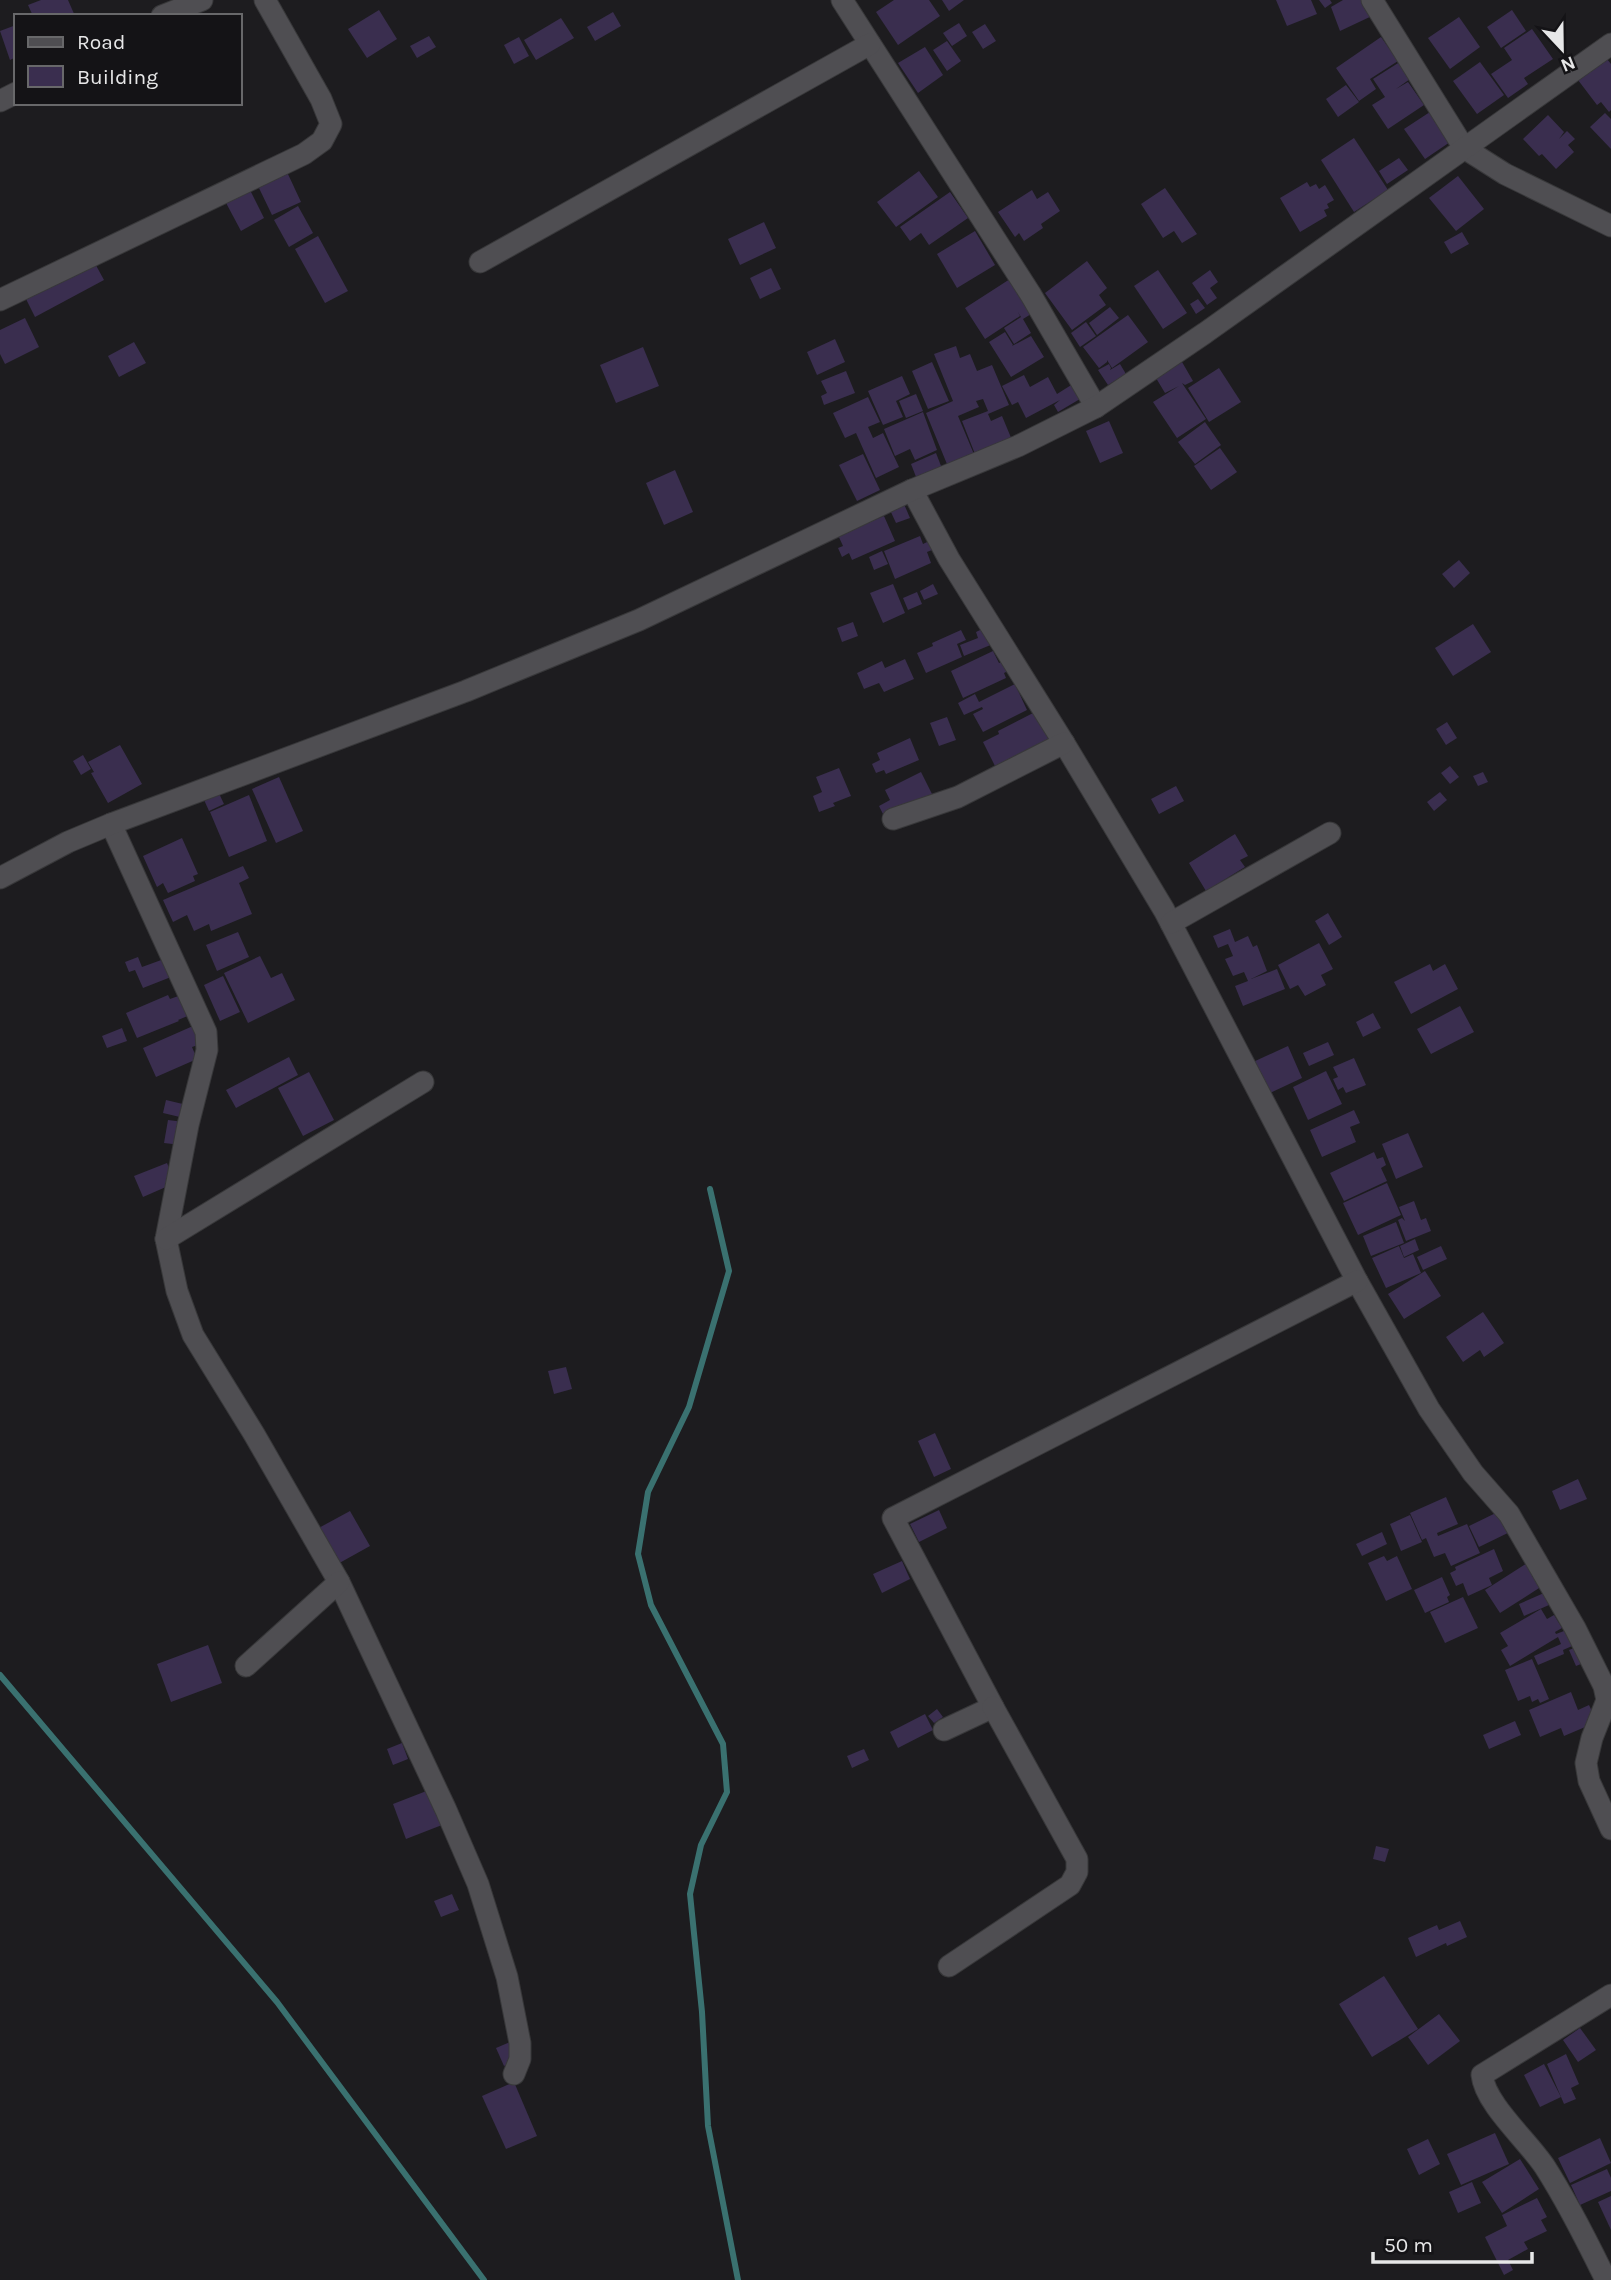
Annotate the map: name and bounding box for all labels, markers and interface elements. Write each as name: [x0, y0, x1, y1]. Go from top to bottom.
legend: [14, 14, 242, 105]
north arrow: [1527, 14, 1597, 84]
text: Road: [77, 30, 125, 54]
text: N: [1558, 51, 1578, 77]
text: Building: [77, 65, 158, 89]
scale bar: [1373, 2220, 1532, 2264]
text: 50 m: [1384, 2233, 1433, 2257]

